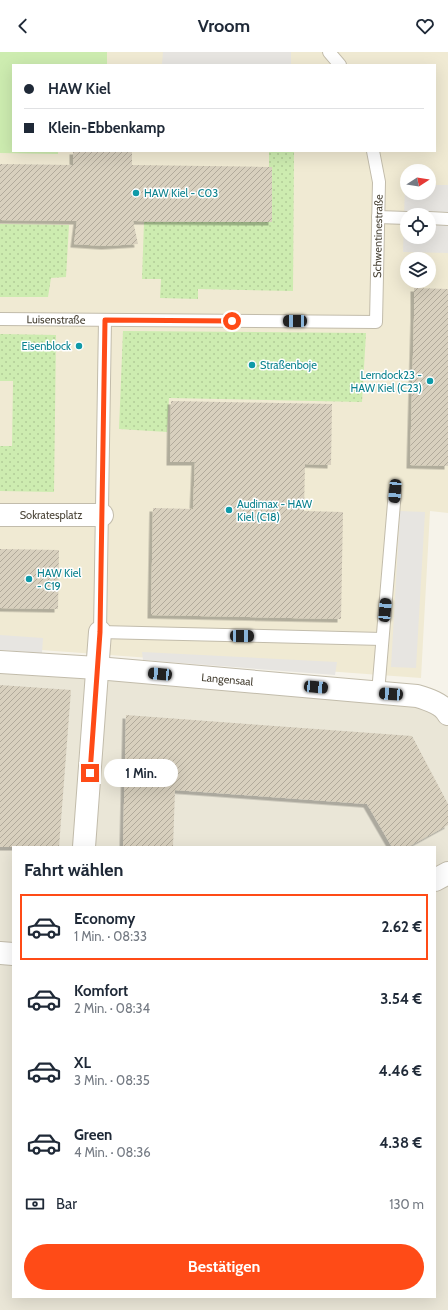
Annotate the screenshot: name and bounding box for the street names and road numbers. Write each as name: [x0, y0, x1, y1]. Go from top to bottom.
street label: Schwentinestraße: [370, 194, 386, 278]
street label: Luisenstraße: [27, 312, 86, 327]
street label: Sokratesplatz: [20, 508, 82, 522]
street label: Langensaal: [201, 670, 254, 689]

